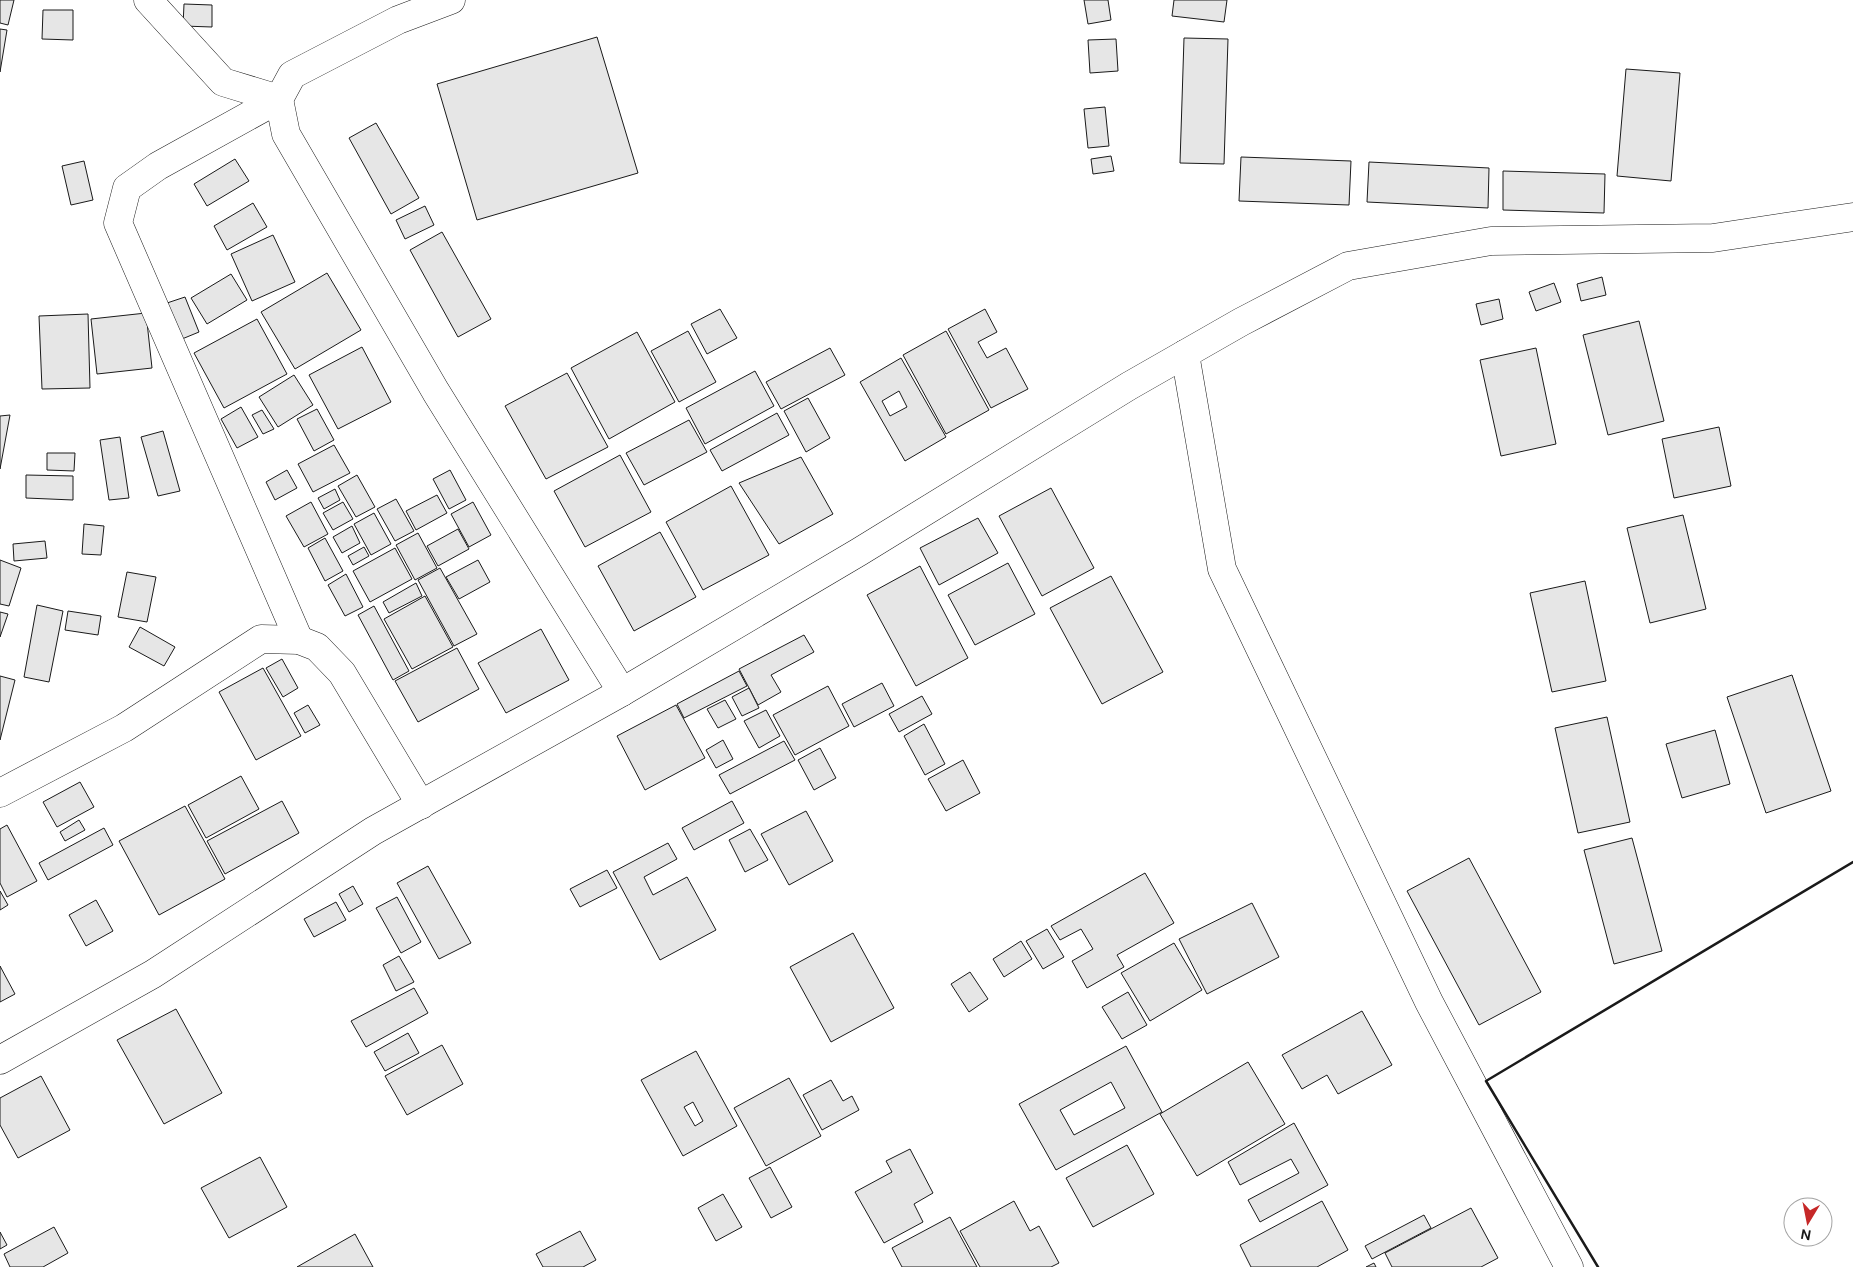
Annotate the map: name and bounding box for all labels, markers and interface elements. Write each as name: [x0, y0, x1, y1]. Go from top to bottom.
north arrow: [1783, 1197, 1833, 1247]
text: N: [1799, 1225, 1812, 1245]

